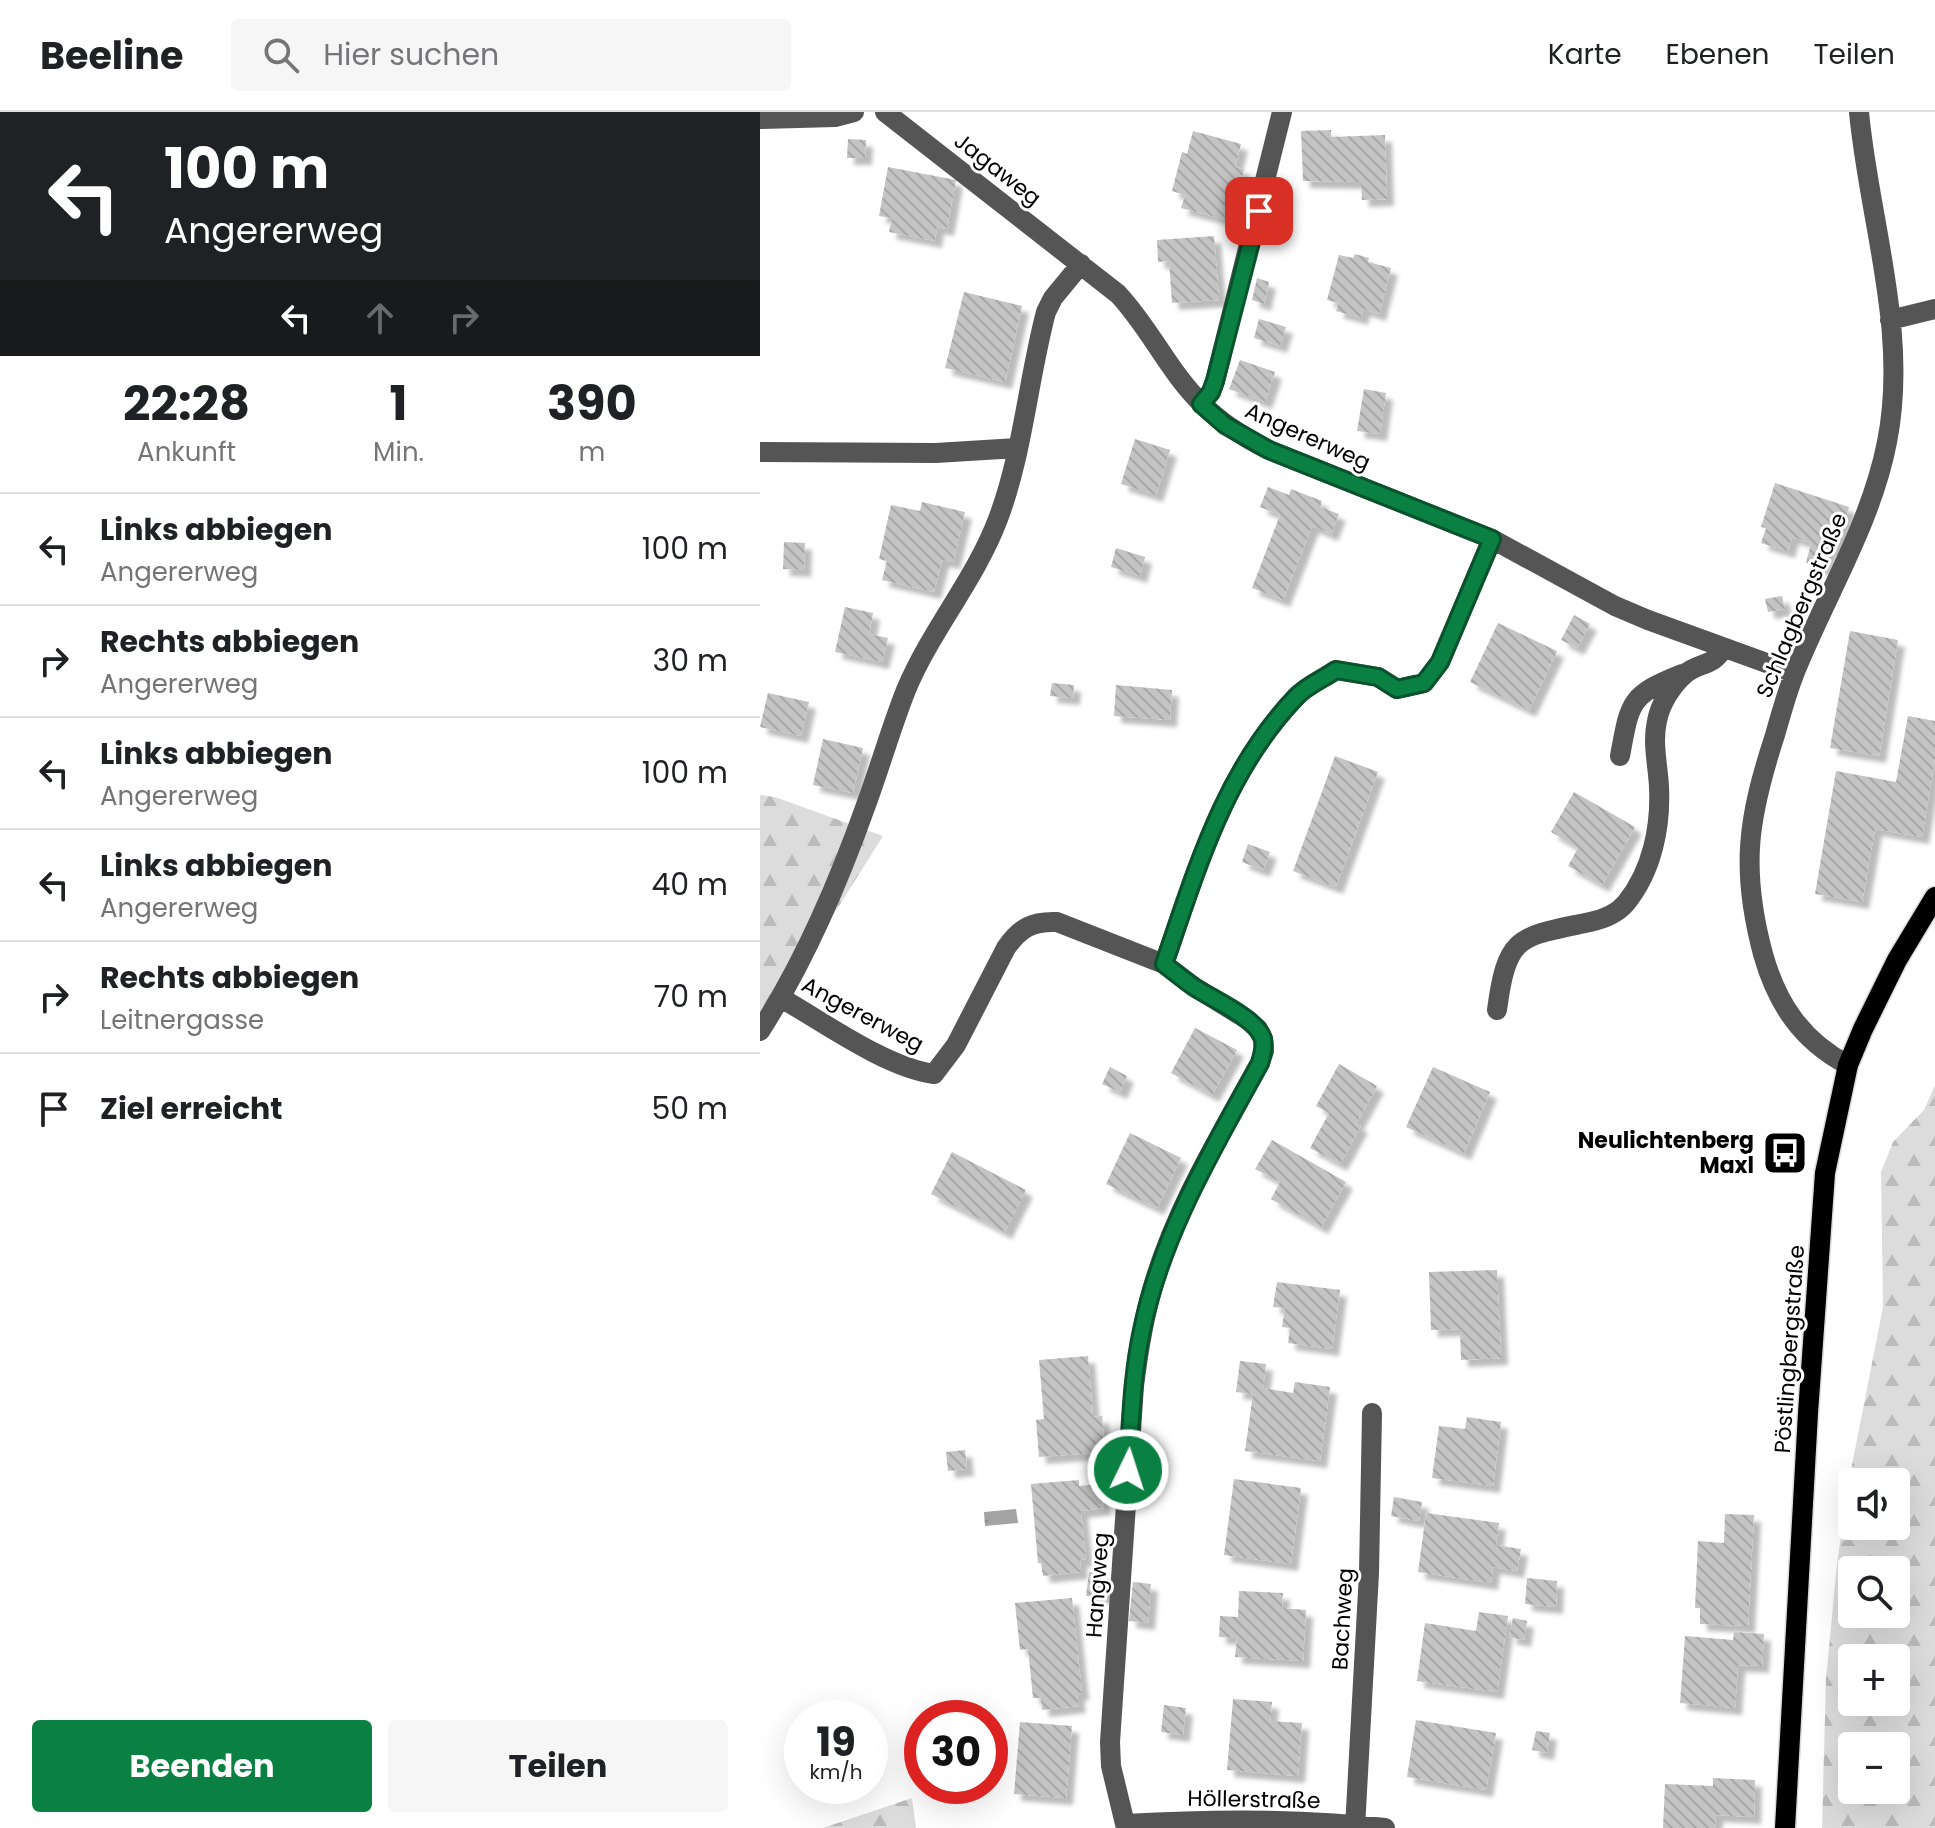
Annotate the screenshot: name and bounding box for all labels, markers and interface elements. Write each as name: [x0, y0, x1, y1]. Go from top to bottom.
search box: [231, 19, 791, 91]
text: Beeline: [40, 29, 183, 82]
icon: search: [259, 33, 303, 77]
text: Hier suchen: [323, 33, 499, 76]
text: Karte: [1548, 35, 1622, 74]
text: Ebenen: [1666, 35, 1769, 74]
text: Teilen: [1813, 35, 1895, 74]
street label: Jagaweg: [948, 126, 1048, 213]
text: 100 m: [164, 129, 329, 208]
icon: left: [32, 144, 136, 248]
pin: [1225, 177, 1293, 245]
icon: arrive: [1237, 189, 1281, 233]
text: Angererweg: [164, 205, 383, 256]
icon: left: [274, 296, 318, 340]
icon: ahead: [358, 296, 402, 340]
icon: right: [442, 296, 486, 340]
text: 22:28: [123, 370, 250, 437]
text: 1: [390, 370, 408, 437]
text: 390: [547, 370, 637, 437]
street label: Angererweg: [1240, 395, 1375, 478]
text: Ankunft: [137, 434, 236, 470]
text: Min.: [373, 434, 424, 470]
text: m: [579, 434, 605, 470]
text: Links abbiegen: [100, 508, 333, 551]
street label: Schlagbergstraße: [1748, 508, 1854, 703]
icon: left: [32, 527, 76, 571]
text: 100 m: [642, 527, 728, 570]
text: Angererweg: [100, 554, 258, 590]
text: Rechts abbiegen: [100, 620, 359, 663]
icon: right: [32, 639, 76, 683]
text: 30 m: [653, 639, 728, 682]
text: Angererweg: [100, 666, 258, 702]
text: Links abbiegen: [100, 732, 333, 775]
icon: left: [32, 751, 76, 795]
text: 100 m: [642, 751, 728, 794]
text: Angererweg: [100, 778, 258, 814]
text: Links abbiegen: [100, 844, 333, 887]
icon: left: [32, 863, 76, 907]
text: 40 m: [651, 863, 728, 906]
text: Angererweg: [100, 890, 258, 926]
text: Rechts abbiegen: [100, 956, 359, 999]
street label: Angererweg: [796, 969, 929, 1060]
icon: right: [32, 975, 76, 1019]
text: 70 m: [654, 975, 728, 1018]
text: Leitnergasse: [100, 1002, 264, 1038]
icon: arrive: [32, 1087, 76, 1131]
text: Ziel erreicht: [100, 1087, 282, 1130]
text: 50 m: [651, 1087, 728, 1130]
place label: Neulichtenberg Maxl: [1578, 1125, 1754, 1181]
bus stop icon: Neulichtenberg Maxl: [1761, 1129, 1809, 1177]
street label: Pöstlingbergstraße: [1767, 1244, 1812, 1454]
position arrow: [1086, 1428, 1170, 1512]
map controls: [1838, 1468, 1910, 1804]
button: sound: [1838, 1468, 1910, 1540]
street label: Hangweg: [1078, 1531, 1117, 1639]
button: search: [1838, 1556, 1910, 1628]
street label: Bachweg: [1324, 1567, 1361, 1671]
button: +: [1838, 1644, 1910, 1716]
speed limit sign: 30: [904, 1700, 1008, 1804]
text: 19: [816, 1714, 856, 1770]
button: Beenden: [32, 1720, 372, 1812]
button: Teilen: [388, 1720, 728, 1812]
button: −: [1838, 1732, 1910, 1804]
text: km/h: [809, 1758, 863, 1786]
street label: Höllerstraße: [1187, 1783, 1321, 1816]

